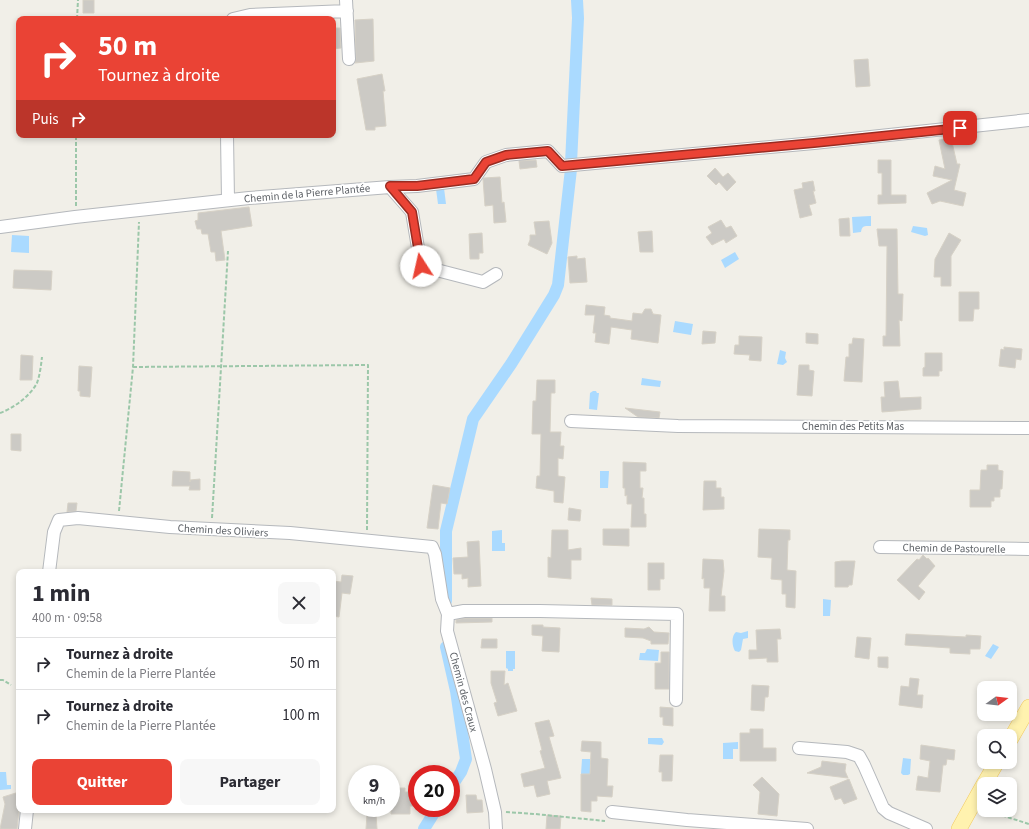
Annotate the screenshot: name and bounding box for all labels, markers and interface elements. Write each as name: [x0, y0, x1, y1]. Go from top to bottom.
text: 50 m: [98, 26, 157, 66]
icon: right: [32, 32, 84, 84]
text: Tournez à droite: [98, 63, 220, 88]
icon: right: [67, 108, 89, 130]
text: Puis: [32, 109, 59, 130]
pin: [943, 111, 977, 145]
icon: arrive: [949, 117, 971, 139]
street label: Chemin de la Pierre Plantée: [243, 180, 371, 206]
position arrow: [400, 245, 442, 287]
street label: Chemin des Petits Mas: [802, 419, 905, 434]
street label: Chemin des Oliviers: [177, 521, 269, 540]
street label: Chemin de Pastourelle: [902, 540, 1006, 557]
text: 1 min: [32, 576, 90, 611]
button: close: [278, 582, 320, 624]
text: 400 m · 09:58: [32, 609, 102, 627]
text: Tournez à droite: [66, 644, 173, 665]
street label: Chemin des Craux: [446, 650, 481, 734]
icon: right: [32, 653, 54, 675]
text: 50 m: [290, 653, 320, 674]
text: Chemin de la Pierre Plantée: [66, 665, 216, 683]
north arrow: [977, 681, 1017, 721]
map controls: [977, 681, 1017, 817]
text: Tournez à droite: [66, 696, 173, 717]
icon: right: [32, 705, 54, 727]
text: 100 m: [282, 705, 320, 726]
text: Chemin de la Pierre Plantée: [66, 717, 216, 735]
button: search: [977, 729, 1017, 769]
button: Quitter: [32, 759, 172, 805]
button: Partager: [180, 759, 320, 805]
speed limit sign: 20: [408, 765, 460, 817]
text: 9: [369, 772, 379, 800]
button: layers: [977, 777, 1017, 817]
text: km/h: [363, 794, 385, 808]

